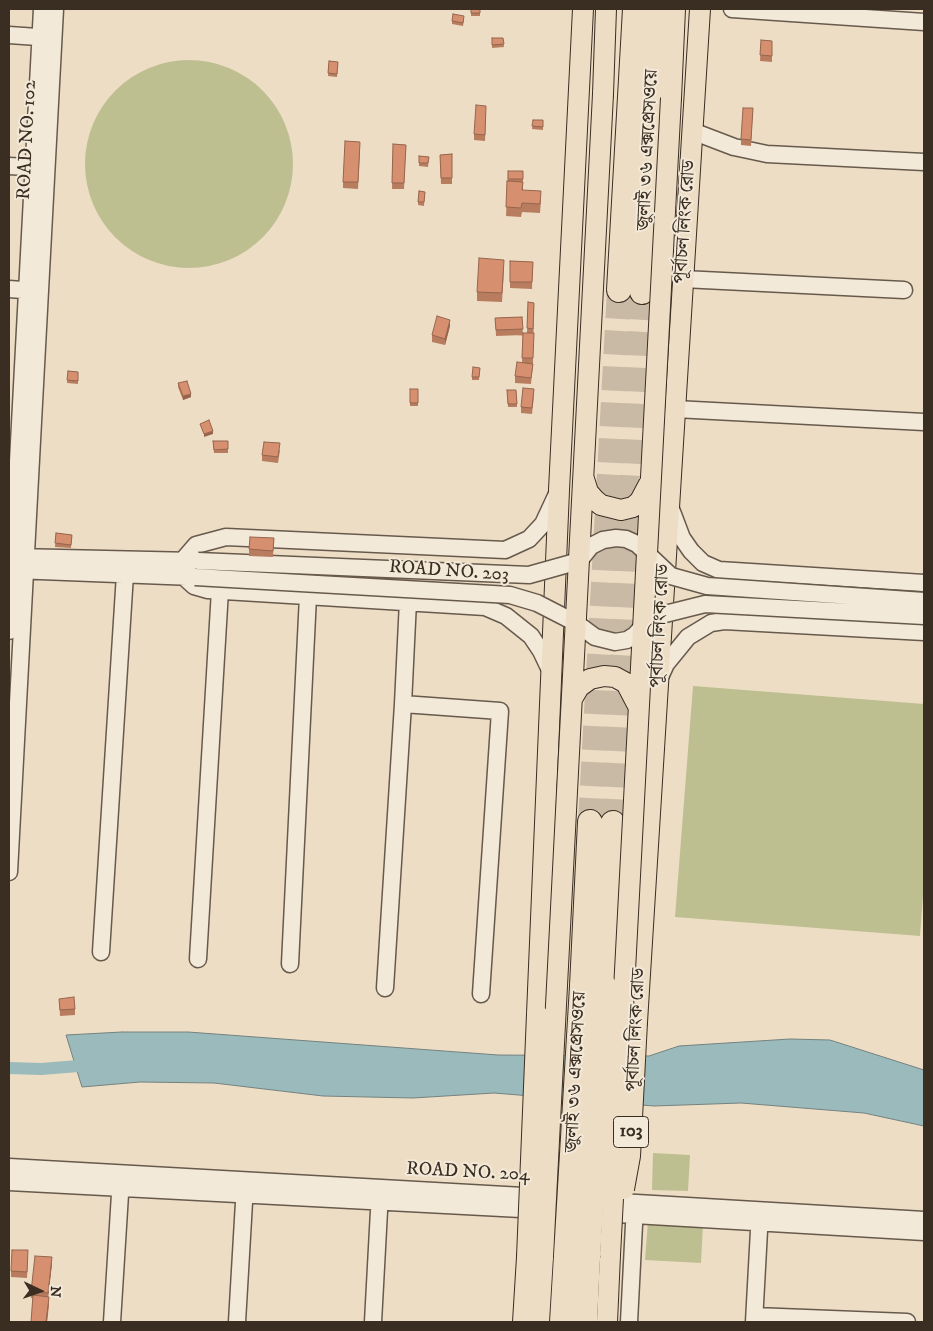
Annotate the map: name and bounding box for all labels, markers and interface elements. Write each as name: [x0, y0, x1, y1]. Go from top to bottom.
street label: জুলাই ৩৬ এক্সপ্রেসওয়ে: [633, 69, 665, 231]
street label: ROAD NO. 102: [13, 80, 43, 200]
street label: পূর্বাচল লিংক রোড: [670, 159, 702, 285]
street label: ROAD NO. 203: [388, 556, 510, 588]
street label: পূর্বাচল লিংক রোড: [646, 564, 676, 688]
street label: পূর্বাচল লিংক রোড: [622, 968, 652, 1092]
street label: জুলাই ৩৬ এক্সপ্রেসওয়ে: [561, 991, 593, 1153]
road number: 103: [614, 1116, 648, 1148]
street label: ROAD NO. 204: [406, 1158, 530, 1188]
north arrow: [15, 1266, 65, 1316]
text: N: [46, 1286, 64, 1298]

